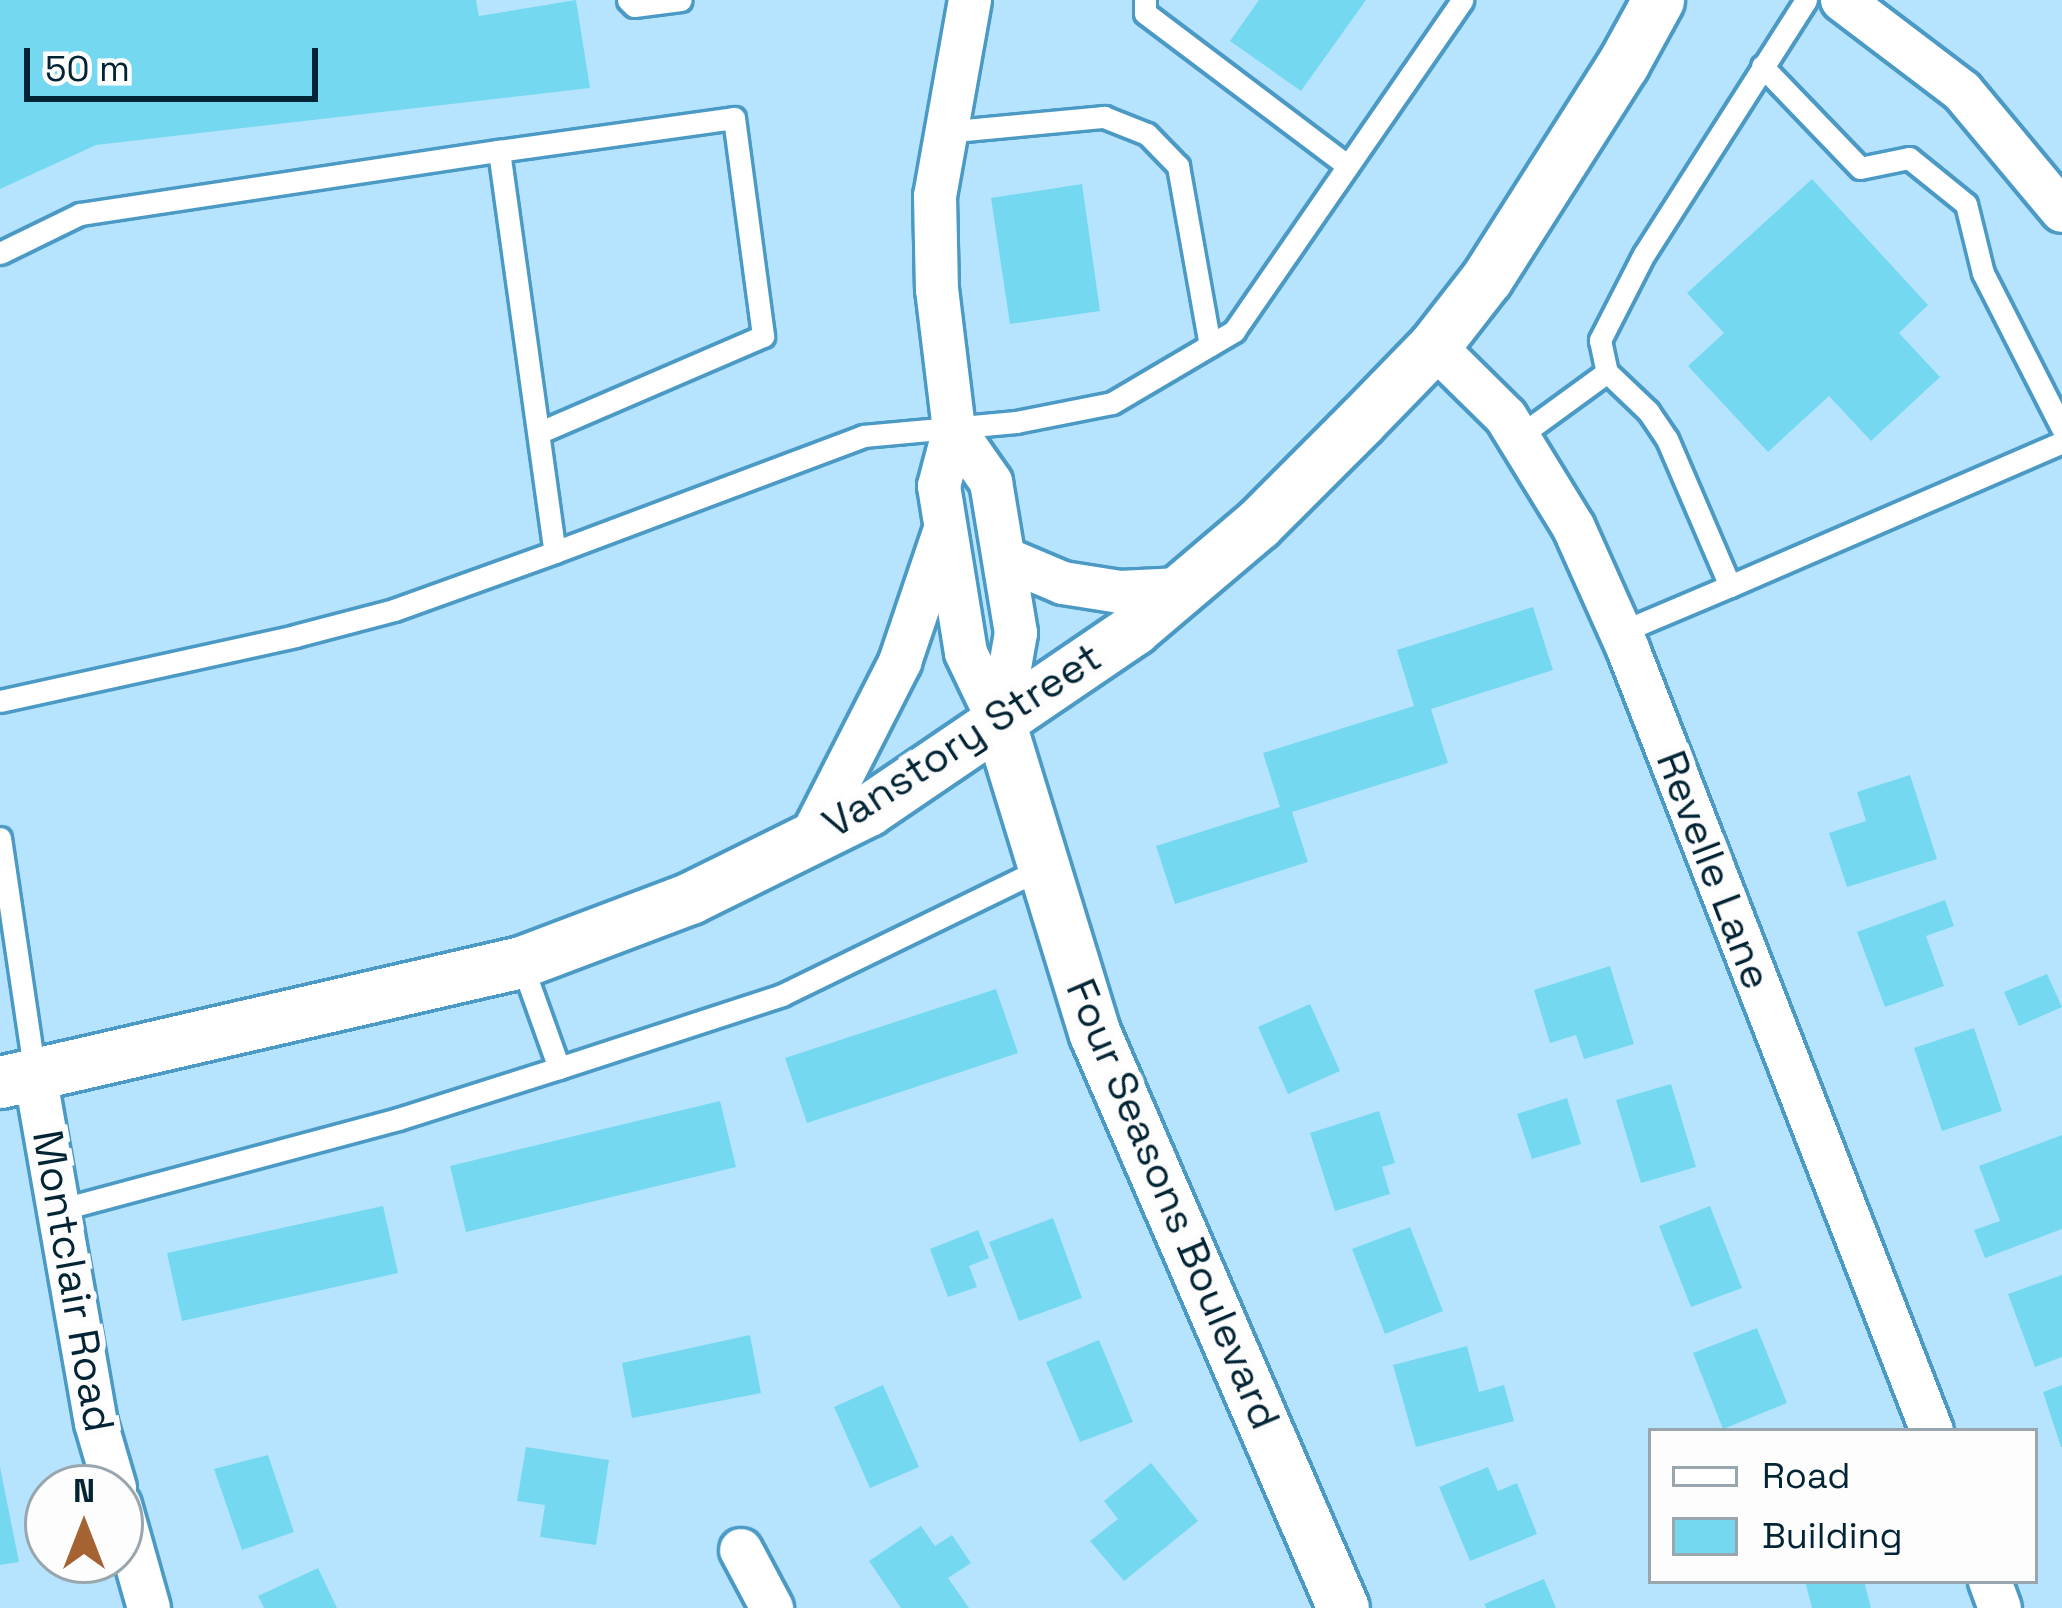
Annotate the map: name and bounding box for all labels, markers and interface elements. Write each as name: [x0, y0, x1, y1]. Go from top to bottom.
scale bar: [30, 24, 324, 98]
text: 50 m: [45, 46, 130, 92]
street label: Vanstory Street: [814, 631, 1110, 849]
street label: Revelle Lane: [1645, 744, 1783, 996]
street label: Four Seasons Boulevard: [1055, 971, 1291, 1437]
street label: Montclair Road: [22, 1126, 124, 1436]
legend: [1648, 1428, 2038, 1584]
text: Road: [1762, 1453, 1850, 1499]
north arrow: [24, 1464, 144, 1584]
text: N: [73, 1470, 95, 1512]
text: Building: [1762, 1513, 1903, 1559]

